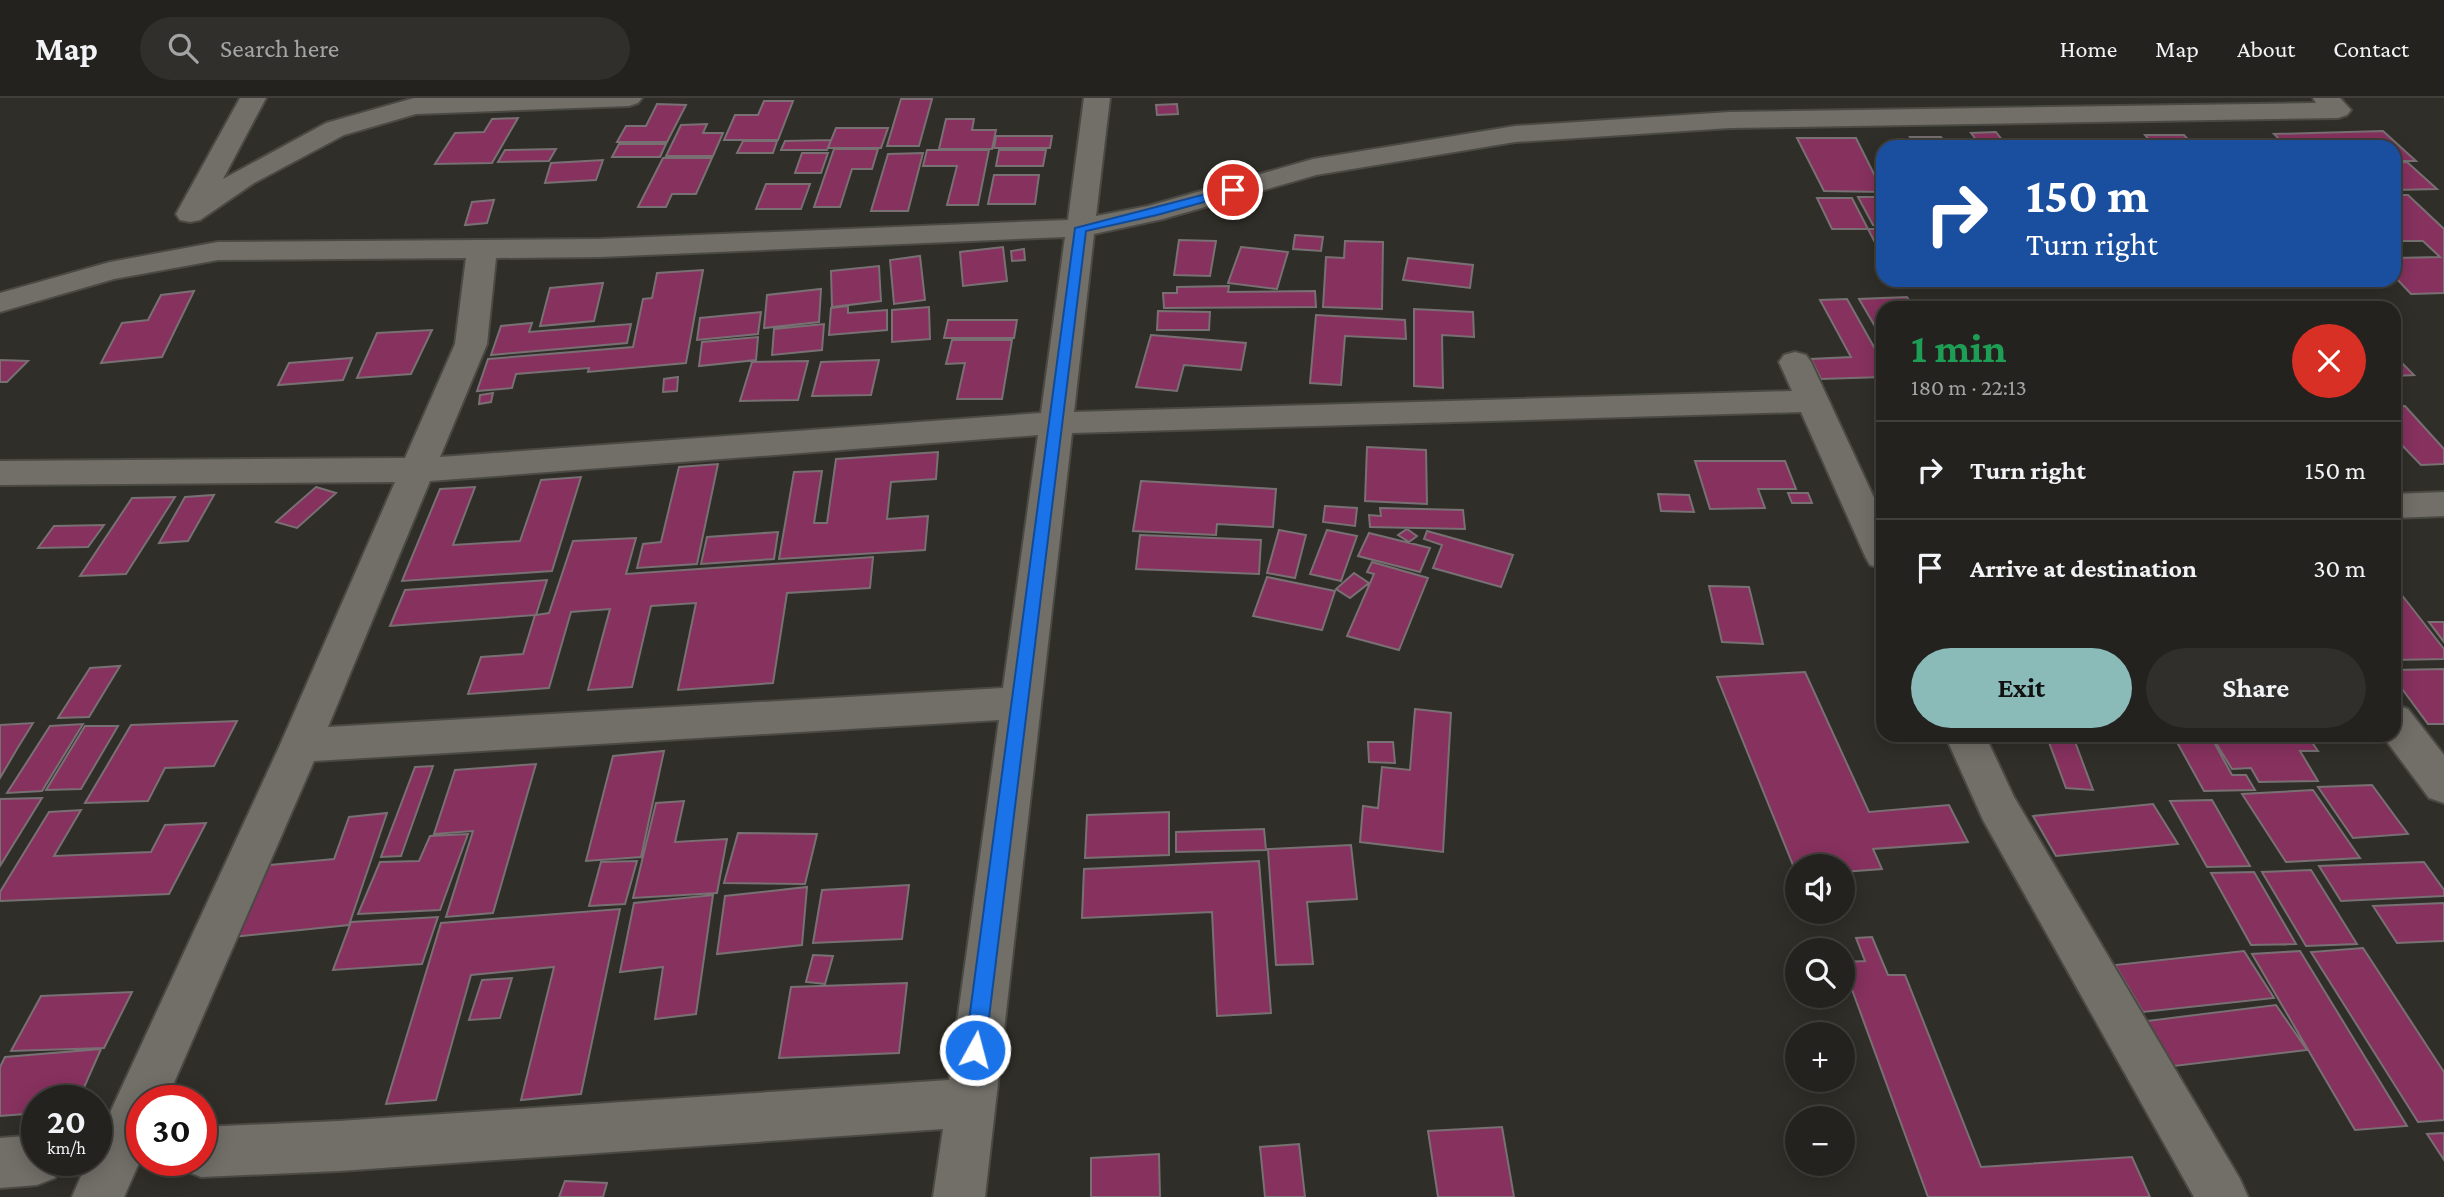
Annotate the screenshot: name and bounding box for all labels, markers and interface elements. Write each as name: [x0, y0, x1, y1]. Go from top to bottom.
search box: [140, 17, 630, 80]
icon: search: [164, 29, 202, 67]
text: Map: [35, 30, 98, 67]
text: Search here: [220, 34, 339, 63]
text: Home: [2060, 35, 2117, 62]
text: Map: [2155, 35, 2199, 62]
text: About: [2237, 35, 2295, 62]
text: Contact: [2333, 35, 2409, 62]
pin: [1203, 160, 1263, 220]
icon: right: [1911, 168, 2002, 259]
text: 150 m: [2026, 168, 2149, 223]
icon: arrive: [1214, 171, 1252, 209]
text: Turn right: [2026, 226, 2158, 262]
text: 1 min: [1911, 324, 2007, 371]
button: close: [2292, 324, 2366, 398]
text: 180 m · 22:13: [1911, 374, 2027, 400]
icon: right: [1911, 451, 1949, 489]
text: Turn right: [1970, 456, 2086, 485]
text: 150 m: [2305, 456, 2366, 485]
icon: arrive: [1911, 549, 1949, 587]
text: Arrive at destination: [1970, 554, 2197, 583]
text: 30 m: [2313, 554, 2366, 583]
button: Exit: [1911, 648, 2132, 728]
button: Share: [2146, 648, 2366, 728]
map controls: [1785, 854, 1855, 1176]
button: sound: [1785, 854, 1855, 924]
button: search: [1785, 938, 1855, 1008]
position arrow: [938, 1013, 1012, 1087]
button: +: [1785, 1022, 1855, 1092]
speed limit sign: 30: [126, 1085, 217, 1176]
text: 20: [47, 1102, 86, 1141]
button: −: [1785, 1106, 1855, 1176]
text: km/h: [47, 1138, 86, 1158]

